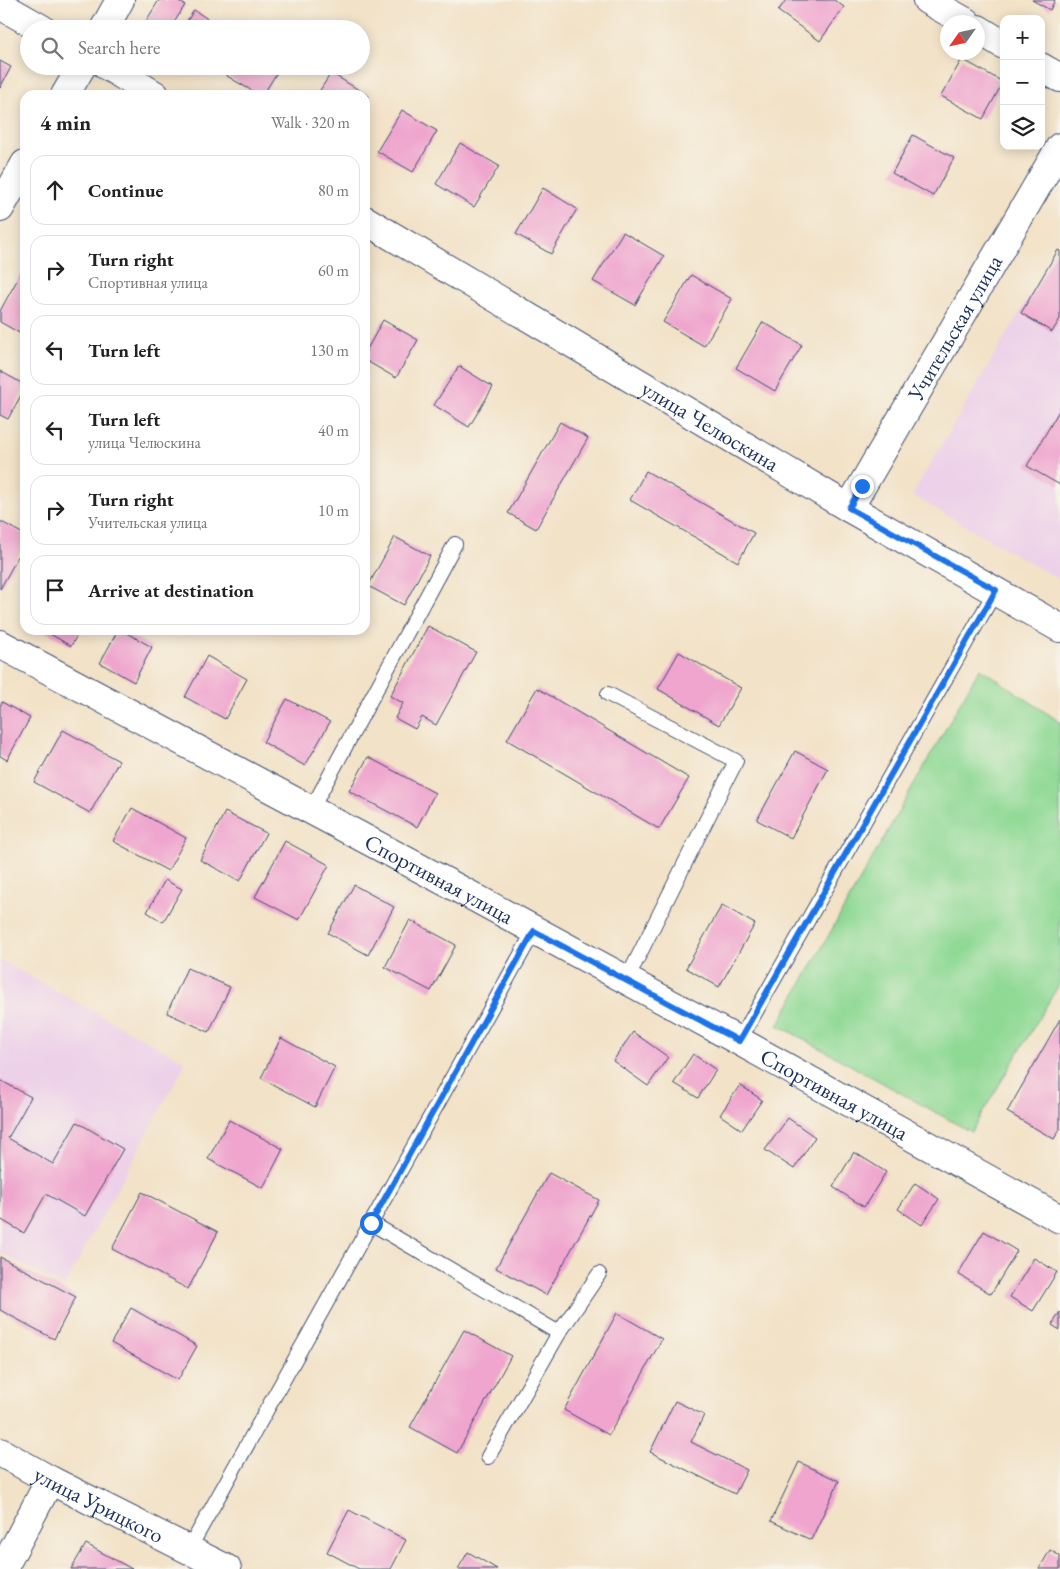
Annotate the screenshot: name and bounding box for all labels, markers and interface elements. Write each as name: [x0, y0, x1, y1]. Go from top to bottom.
north arrow: [940, 15, 985, 60]
map controls: [1000, 15, 1045, 150]
button: +: [1000, 15, 1045, 60]
search box: [20, 20, 370, 75]
icon: search: [38, 34, 66, 62]
text: Search here: [78, 35, 160, 60]
button: −: [1000, 60, 1045, 105]
button: layers: [1000, 105, 1045, 150]
text: 4 min: [40, 109, 91, 136]
text: Walk · 320 m: [271, 112, 350, 133]
icon: ahead: [41, 176, 69, 204]
text: Continue: [88, 178, 163, 203]
text: 80 m: [318, 180, 349, 201]
text: Turn right: [88, 247, 174, 272]
street label: Учительская улица: [900, 249, 1009, 407]
icon: right: [41, 256, 69, 284]
text: 60 m: [318, 260, 349, 281]
text: Спортивная улица: [88, 272, 208, 293]
icon: left: [41, 336, 69, 364]
text: Turn left: [88, 338, 160, 363]
text: 130 m: [310, 340, 349, 361]
street label: улица Челюскина: [636, 374, 785, 478]
text: Turn left: [88, 407, 160, 432]
icon: left: [41, 416, 69, 444]
text: 40 m: [318, 420, 349, 441]
text: улица Челюскина: [88, 432, 201, 453]
route end: [851, 475, 874, 498]
text: Turn right: [88, 487, 174, 512]
icon: right: [41, 496, 69, 524]
text: 10 m: [318, 500, 349, 521]
text: Учительская улица: [88, 512, 207, 533]
icon: arrive: [41, 576, 69, 604]
text: Arrive at destination: [88, 578, 254, 603]
street label: Спортивная улица: [360, 827, 519, 931]
street label: Спортивная улица: [755, 1042, 914, 1147]
route start: [360, 1212, 383, 1235]
street label: улица Урицкого: [28, 1460, 169, 1550]

